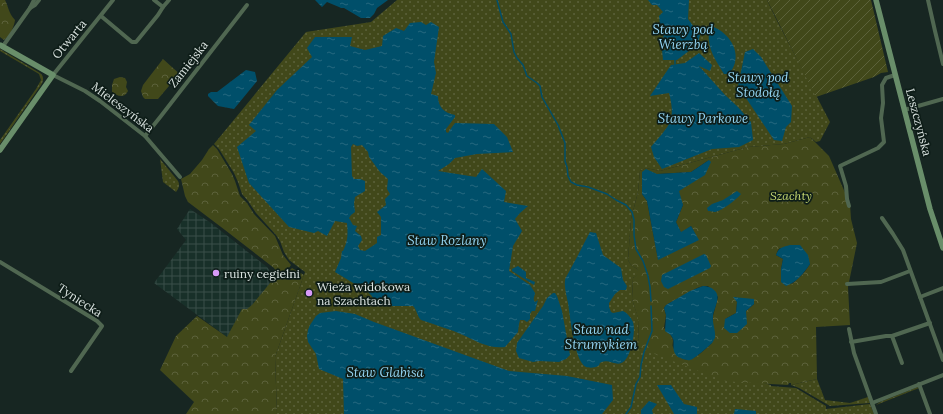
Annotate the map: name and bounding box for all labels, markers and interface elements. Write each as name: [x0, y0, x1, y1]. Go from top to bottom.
street label: Otwarta: [49, 16, 89, 62]
water label: Stawy pod Wierzbą: [652, 21, 714, 53]
street label: Zamiejska: [165, 38, 211, 90]
water label: Stawy pod Stodołą: [727, 69, 789, 101]
street label: Mieleszyńska: [89, 79, 157, 135]
street label: Leszczyńska: [903, 87, 935, 157]
water label: Stawy Parkowe: [658, 110, 748, 127]
park label: Szachty: [770, 188, 812, 203]
water label: Staw Rozlany: [407, 232, 487, 249]
place label: ruiny cegielni: [224, 266, 300, 281]
marker: ruiny cegielni: [211, 268, 221, 278]
place label: Wieża widokowa na Szachtach: [317, 279, 410, 308]
street label: Tyniecka: [55, 280, 105, 320]
marker: Wieża widokowa na Szachtach: [304, 288, 314, 298]
water label: Staw nad Strumykiem: [565, 321, 638, 353]
water label: Staw Glabisa: [346, 364, 424, 381]

